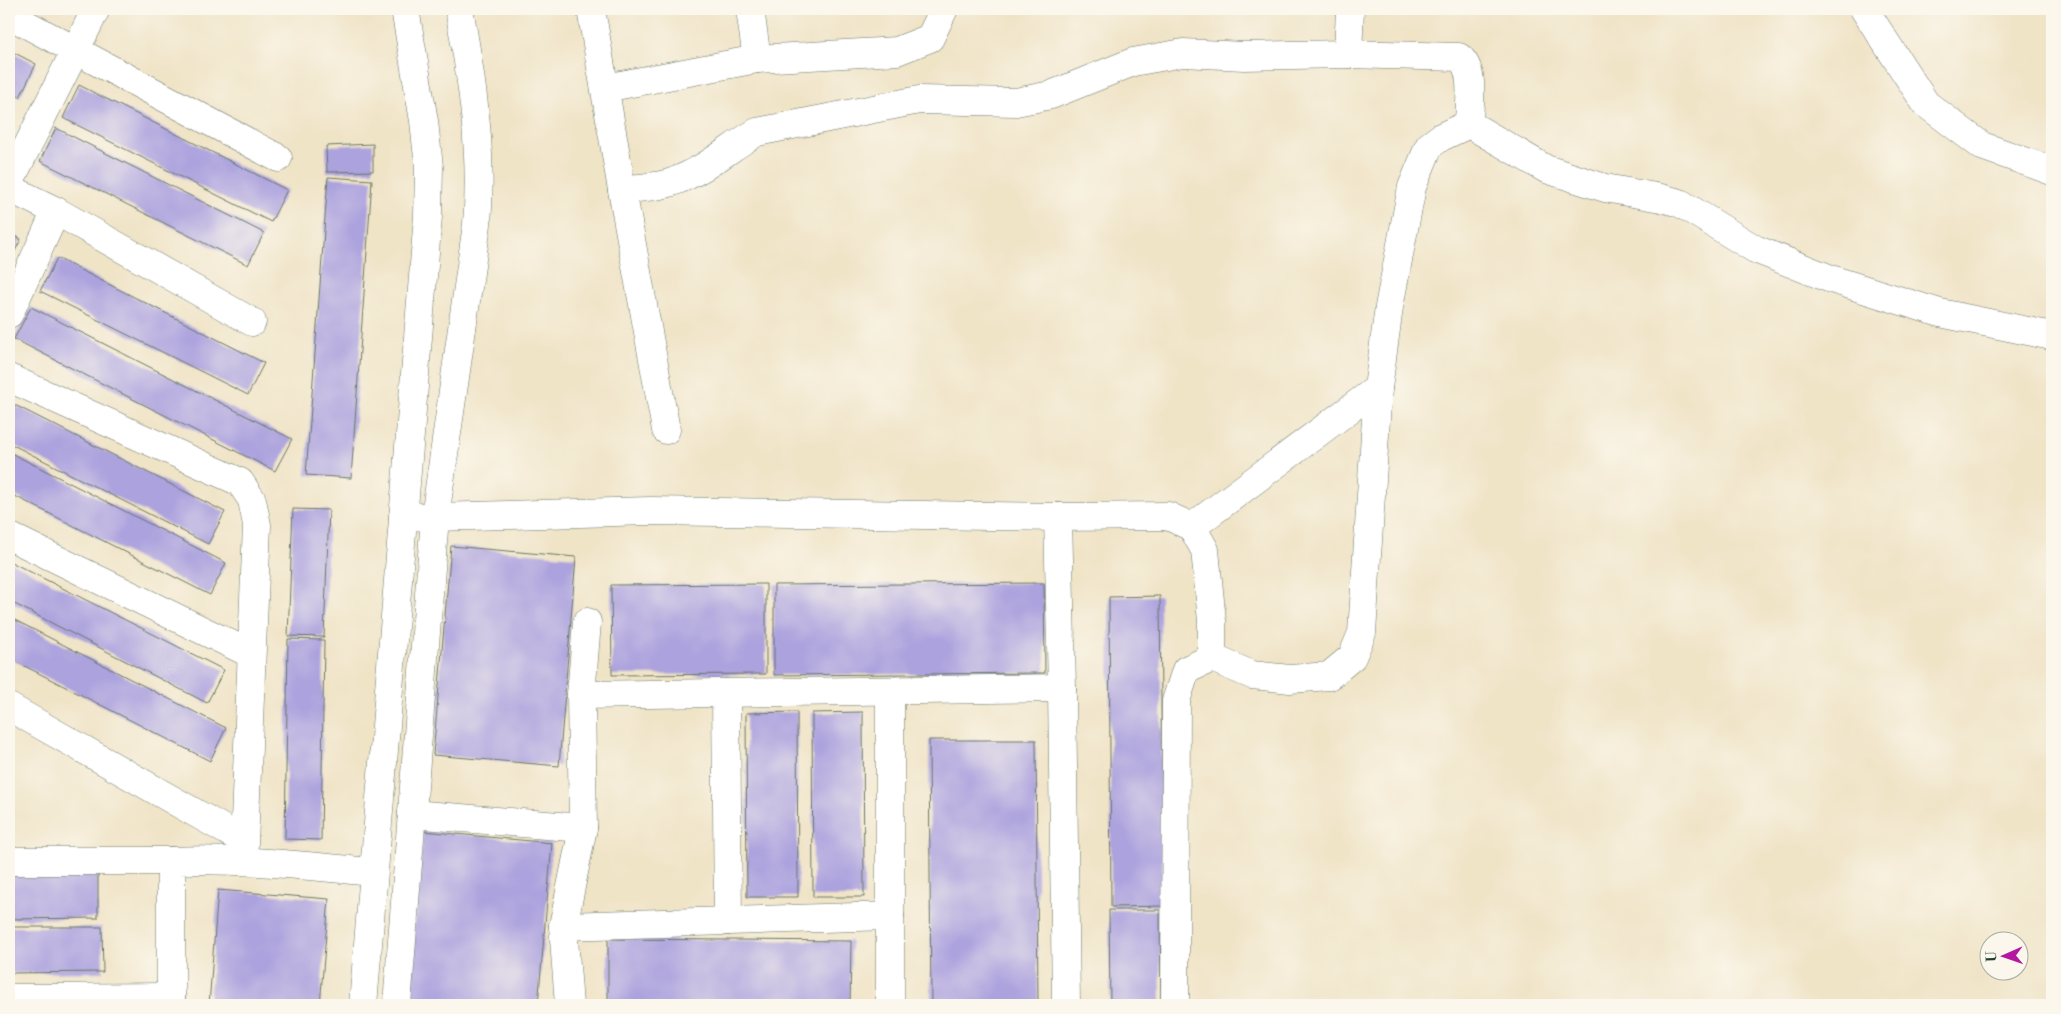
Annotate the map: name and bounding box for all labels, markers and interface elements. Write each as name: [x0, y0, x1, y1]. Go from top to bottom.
north arrow: [1978, 932, 2028, 982]
text: U: [1983, 951, 2001, 962]

